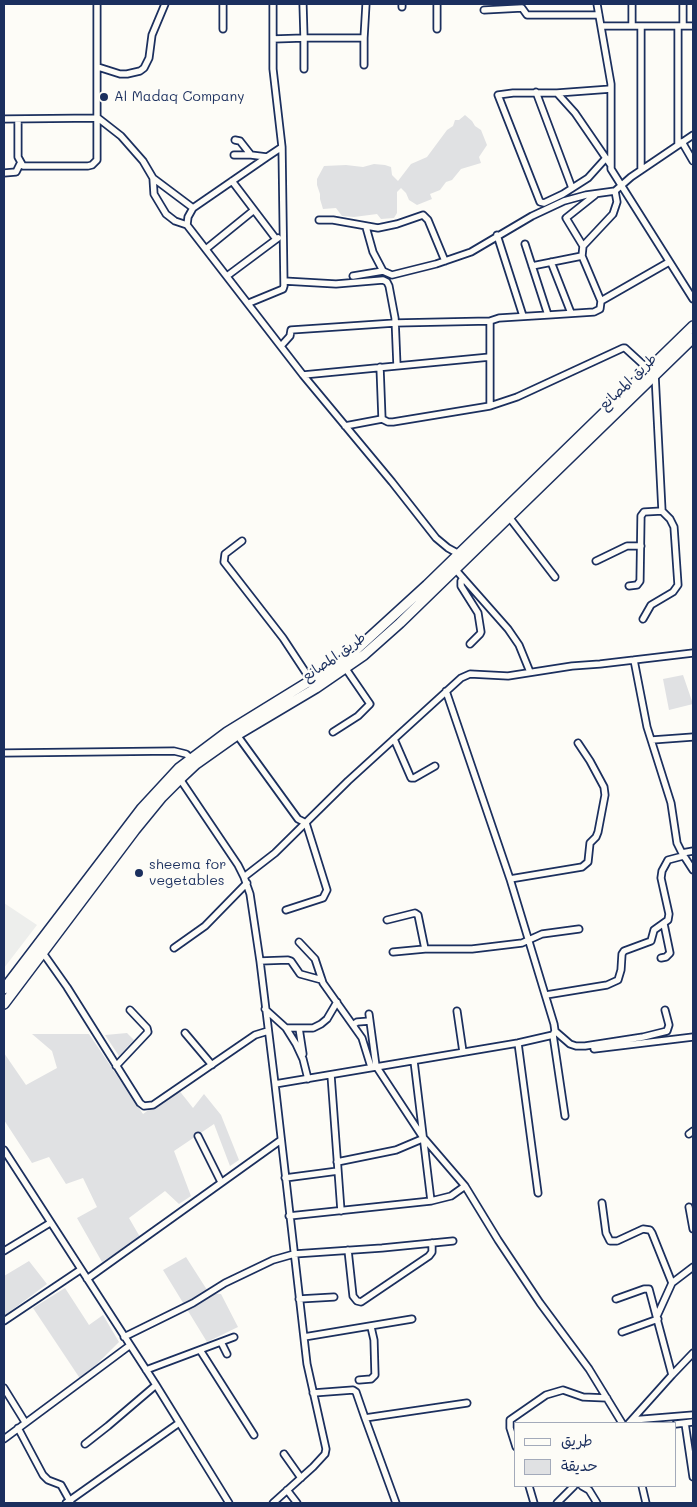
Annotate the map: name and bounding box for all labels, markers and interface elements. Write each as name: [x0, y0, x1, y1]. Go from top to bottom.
place label: Al Madaq Company: [114, 89, 244, 105]
marker: Al Madaq Company: [98, 91, 110, 103]
street label: طريق المصانع: [596, 350, 660, 414]
street label: طريق المصانع: [299, 629, 369, 685]
place label: sheema for vegetables: [149, 857, 226, 890]
marker: sheema for vegetables: [133, 867, 145, 879]
legend: [514, 1422, 677, 1487]
text: طريق: [561, 1430, 593, 1450]
text: حديقة: [561, 1455, 598, 1475]

